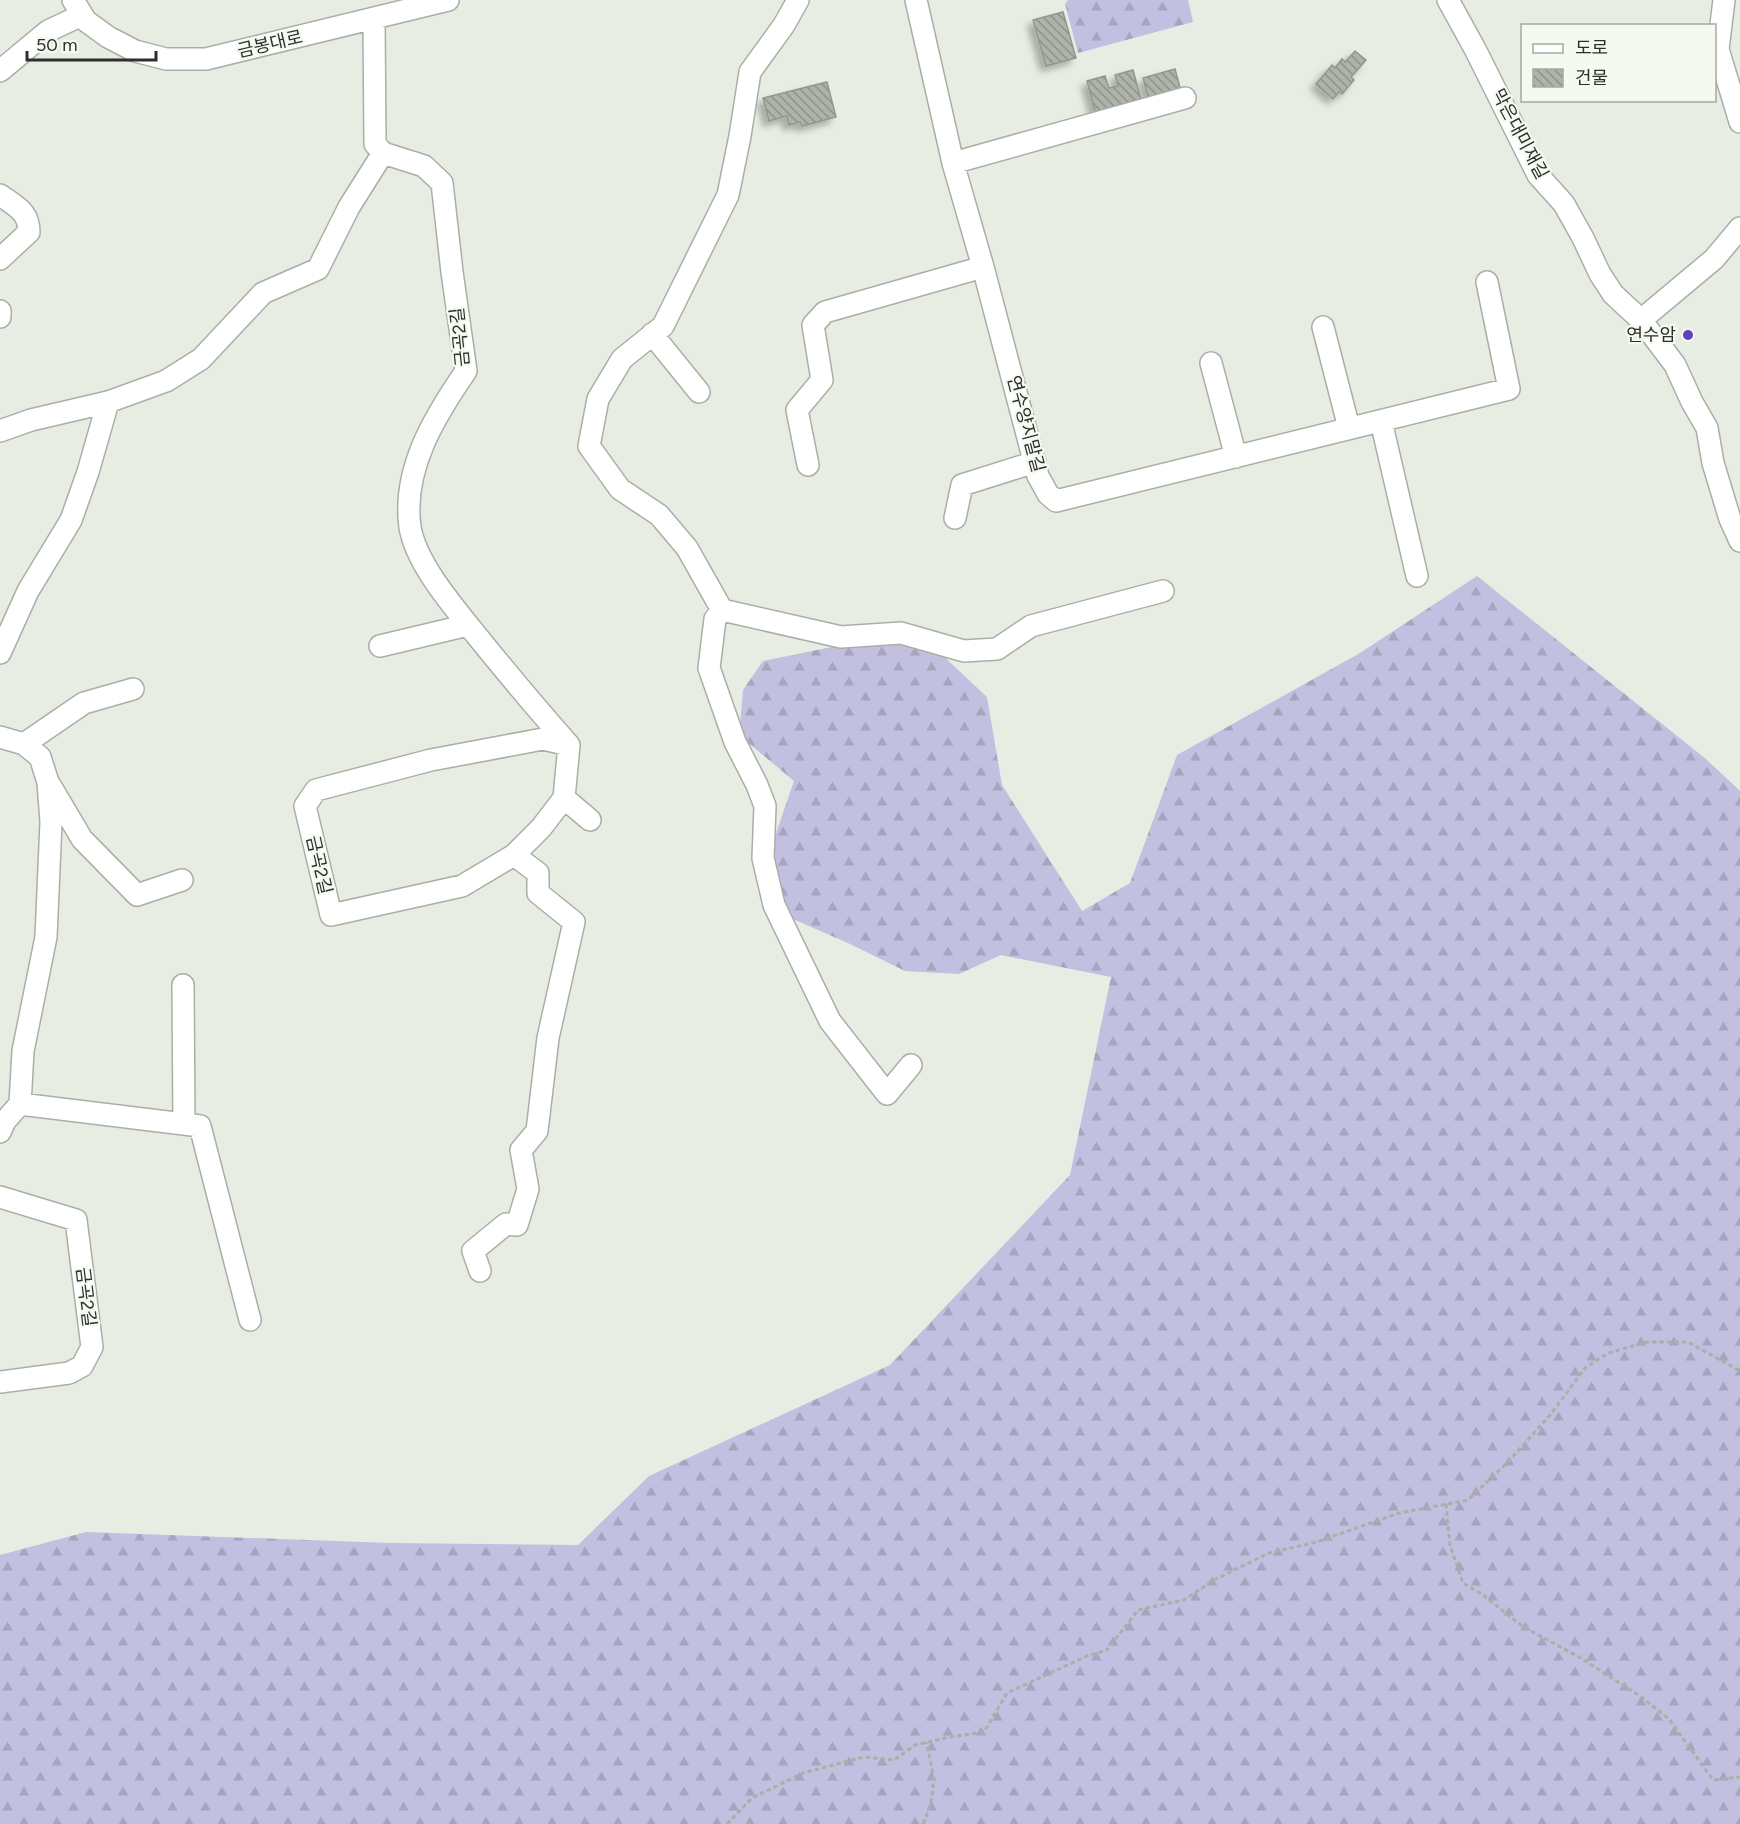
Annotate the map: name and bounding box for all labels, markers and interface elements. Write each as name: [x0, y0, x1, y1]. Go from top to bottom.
scale bar: [27, 24, 156, 62]
legend: [1521, 24, 1716, 102]
street label: 금봉대로: [235, 26, 305, 62]
text: 50 m: [36, 34, 78, 56]
text: 도로: [1575, 37, 1608, 59]
text: 건물: [1575, 67, 1608, 89]
street label: 막은대미재길: [1487, 85, 1553, 183]
street label: 금곡2길: [446, 306, 474, 368]
place label: 연수암: [1626, 324, 1676, 346]
marker: 연수암: [1681, 328, 1695, 342]
street label: 연수양지말길: [1003, 373, 1049, 475]
street label: 금곡2길: [302, 833, 336, 897]
street label: 금곡2길: [71, 1266, 101, 1328]

